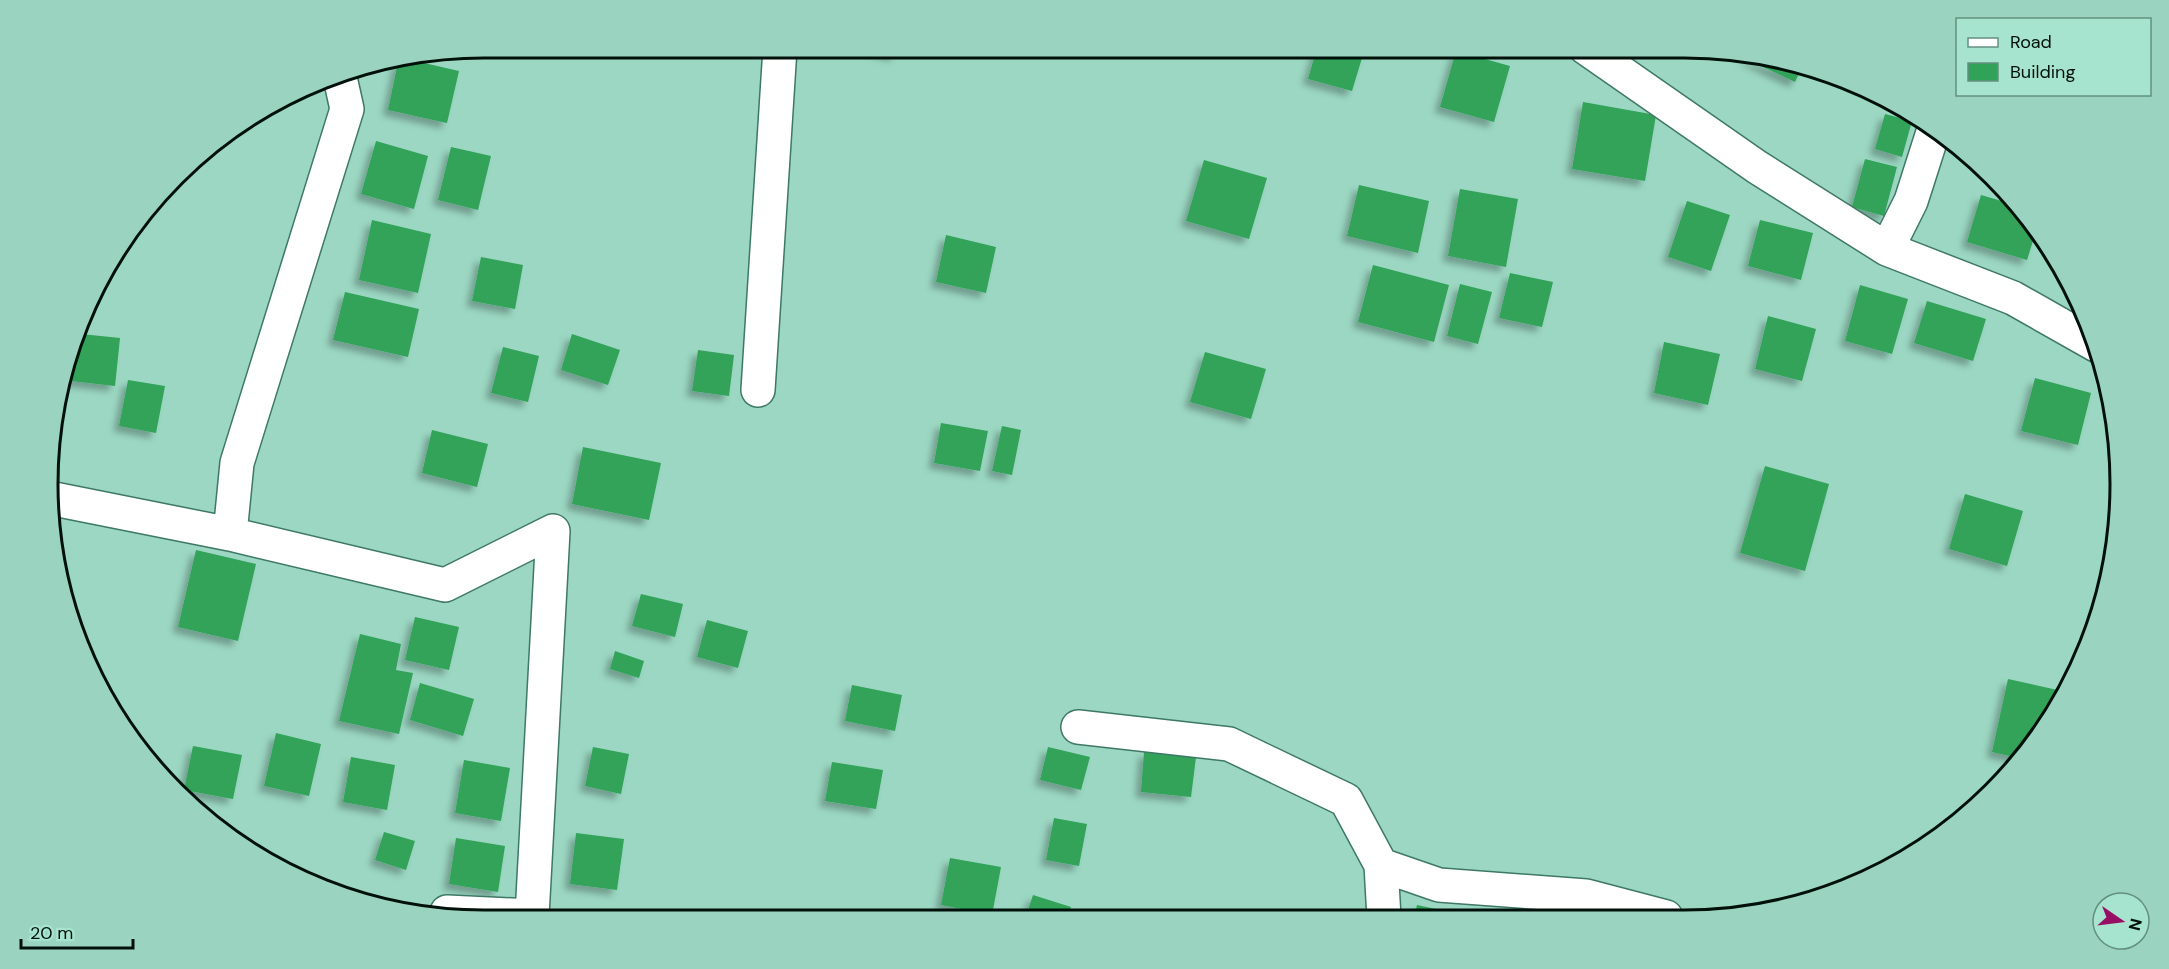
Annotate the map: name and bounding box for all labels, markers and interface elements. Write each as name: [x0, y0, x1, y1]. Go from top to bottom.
legend: [1956, 18, 2151, 96]
text: Road: [2010, 30, 2052, 54]
text: Building: [2010, 60, 2075, 84]
north arrow: [2091, 891, 2151, 951]
scale bar: [21, 912, 134, 950]
text: N: [2123, 916, 2147, 933]
text: 20 m: [30, 921, 73, 945]

